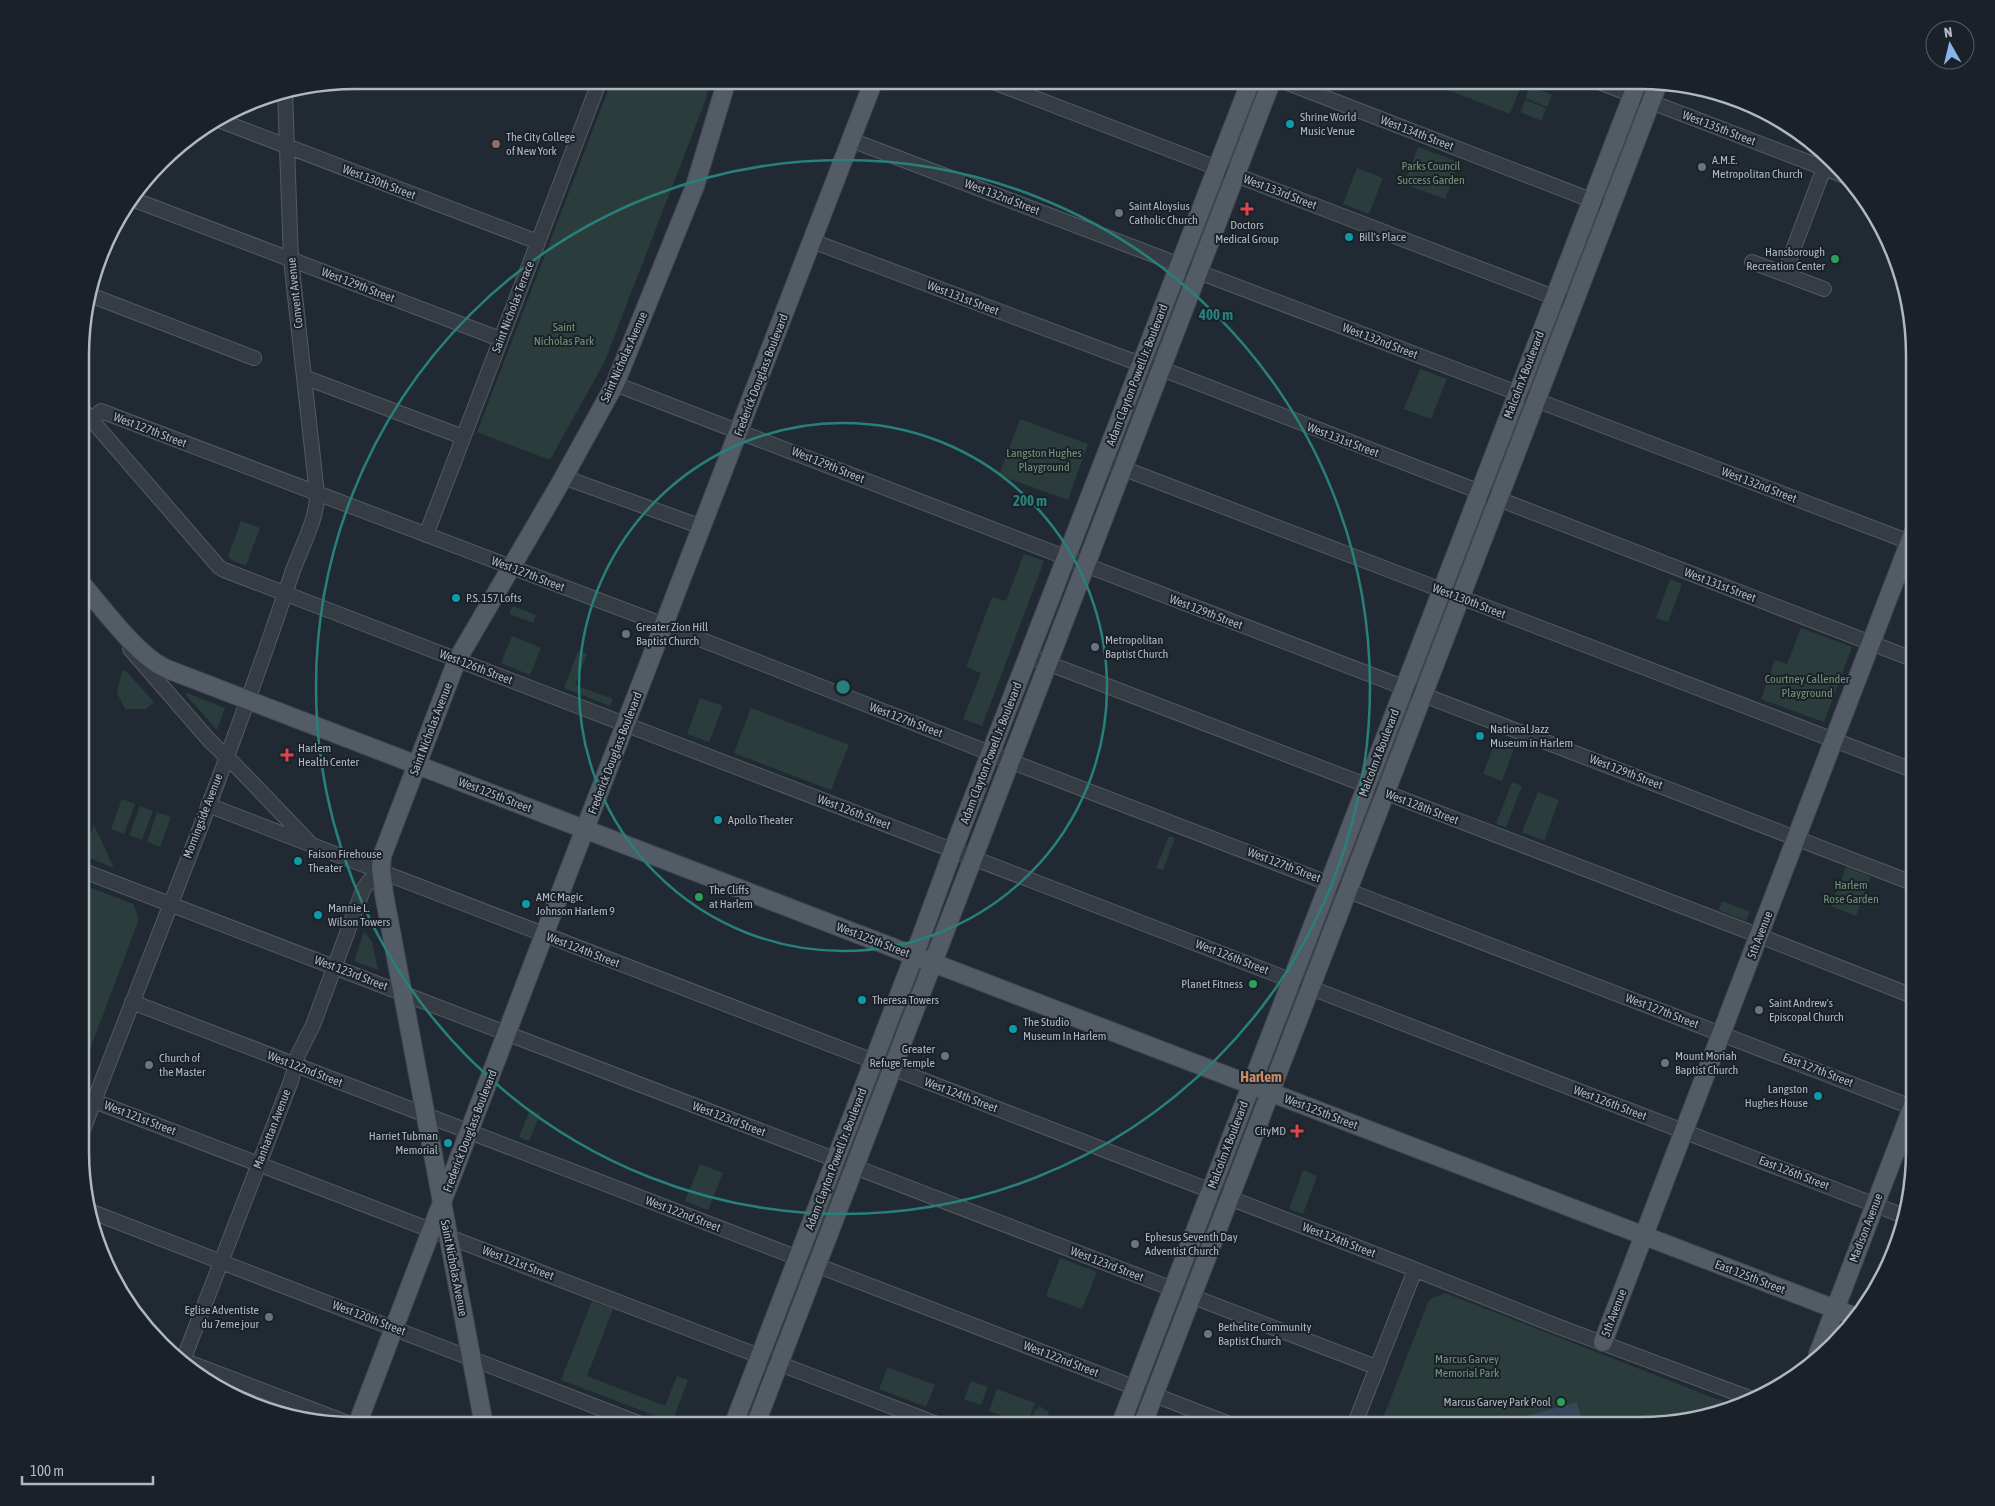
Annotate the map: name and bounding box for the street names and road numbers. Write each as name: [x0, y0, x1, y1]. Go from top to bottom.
street label: West 135th Street: [1680, 108, 1758, 149]
street label: West 134th Street: [1378, 113, 1456, 154]
street label: West 130th Street: [340, 162, 418, 203]
street label: West 133rd Street: [1241, 172, 1319, 213]
street label: West 132nd Street: [962, 176, 1042, 218]
street label: Convent Avenue: [284, 257, 306, 329]
street label: Saint Nicholas Terrace: [489, 259, 537, 355]
street label: West 129th Street: [319, 265, 397, 306]
street label: West 131st Street: [925, 278, 1001, 318]
street label: Adam Clayton Powell Jr. Boulevard: [1103, 302, 1171, 448]
street label: Saint Nicholas Avenue: [598, 309, 650, 405]
street label: Frederick Douglass Boulevard: [731, 312, 791, 438]
street label: West 132nd Street: [1340, 320, 1420, 362]
street label: Malcolm X Boulevard: [1501, 329, 1547, 421]
street label: West 127th Street: [111, 410, 189, 451]
street label: West 131st Street: [1305, 420, 1381, 460]
street label: West 129th Street: [790, 444, 867, 486]
street label: West 132nd Street: [1719, 464, 1799, 506]
street label: West 127th Street: [489, 554, 567, 595]
street label: West 131st Street: [1682, 565, 1758, 605]
street label: West 130th Street: [1430, 581, 1508, 622]
street label: West 129th Street: [1167, 592, 1245, 633]
street label: West 126th Street: [437, 647, 515, 688]
street label: Adam Clayton Powell Jr. Boulevard: [957, 680, 1025, 826]
street label: Saint Nicholas Avenue: [407, 681, 455, 777]
street label: Frederick Douglass Boulevard: [585, 690, 645, 816]
street label: West 127th Street: [867, 700, 945, 741]
street label: Malcolm X Boulevard: [1356, 707, 1402, 799]
street label: West 129th Street: [1587, 752, 1665, 793]
street label: Morningside Avenue: [180, 772, 226, 860]
street label: West 125th Street: [456, 775, 534, 816]
street label: West 128th Street: [1383, 787, 1461, 828]
street label: West 126th Street: [815, 792, 893, 833]
street label: West 127th Street: [1245, 845, 1323, 886]
street label: 5th Avenue: [1745, 909, 1775, 961]
street label: West 125th Street: [834, 920, 912, 961]
street label: West 124th Street: [544, 930, 622, 971]
street label: West 126th Street: [1193, 937, 1271, 978]
street label: West 123rd Street: [312, 953, 390, 994]
street label: West 127th Street: [1623, 991, 1701, 1032]
street label: West 122nd Street: [265, 1048, 345, 1090]
street label: East 127th Street: [1781, 1050, 1856, 1090]
street label: Frederick Douglass Boulevard: [440, 1068, 500, 1194]
street label: West 124th Street: [922, 1075, 1000, 1116]
street label: West 126th Street: [1571, 1083, 1649, 1124]
street label: Adam Clayton Powell Jr. Boulevard: [802, 1086, 870, 1232]
street label: Manhattan Avenue: [250, 1087, 294, 1171]
street label: West 125th Street: [1282, 1092, 1360, 1133]
street label: West 121st Street: [102, 1098, 178, 1138]
street label: West 123rd Street: [690, 1099, 768, 1140]
street label: Malcolm X Boulevard: [1205, 1099, 1251, 1191]
street label: East 126th Street: [1757, 1153, 1832, 1193]
street label: Madison Avenue: [1846, 1192, 1886, 1264]
street label: West 122nd Street: [643, 1193, 723, 1235]
street label: Saint Nicholas Avenue: [438, 1219, 470, 1317]
street label: West 124th Street: [1300, 1220, 1378, 1261]
street label: West 121st Street: [480, 1243, 556, 1283]
street label: West 123rd Street: [1068, 1244, 1146, 1285]
street label: East 125th Street: [1713, 1257, 1788, 1297]
street label: 5th Avenue: [1599, 1287, 1629, 1339]
street label: West 120th Street: [330, 1298, 408, 1339]
street label: West 122nd Street: [1021, 1338, 1101, 1380]

